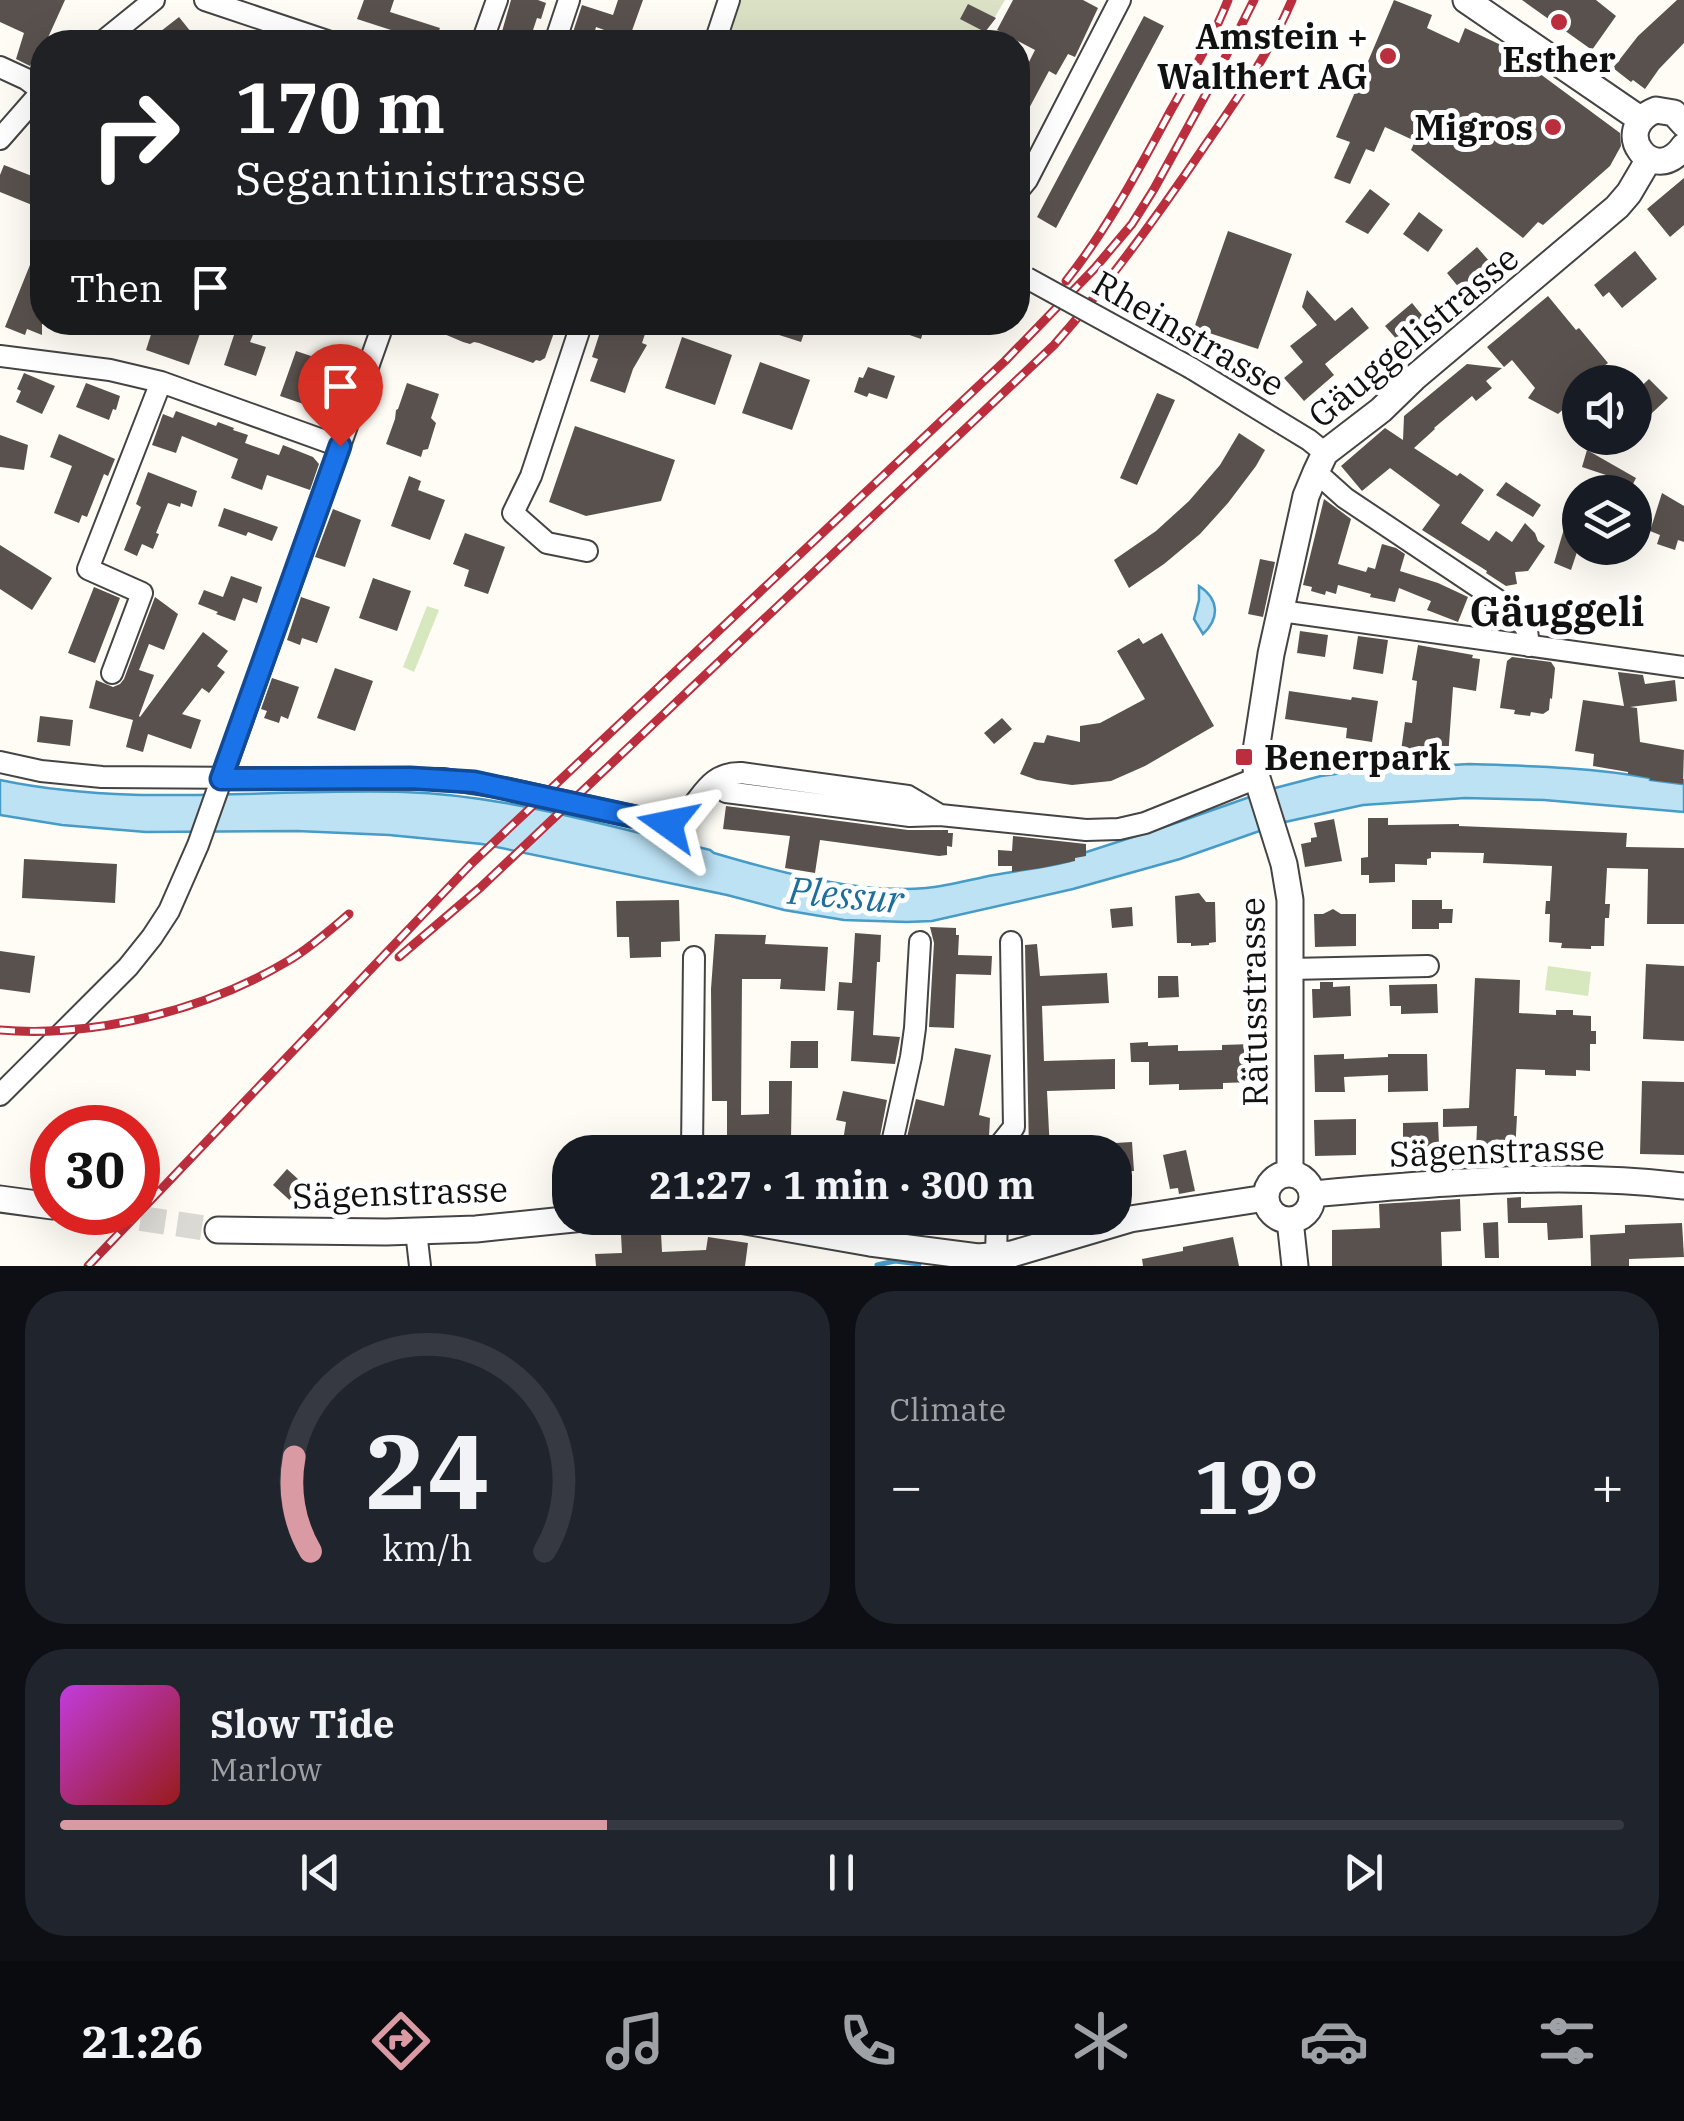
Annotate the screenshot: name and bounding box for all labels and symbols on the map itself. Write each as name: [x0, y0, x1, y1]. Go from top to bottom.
marker: Esther: [1548, 11, 1570, 33]
place label: Amstein + Walthert AG: [1157, 13, 1368, 99]
place label: Esther: [1502, 36, 1616, 82]
marker: Amstein + Walthert AG: [1377, 45, 1399, 67]
place label: Migros: [1414, 104, 1533, 150]
marker: Migros: [1542, 116, 1564, 138]
street label: Gäuggelistrasse: [1298, 235, 1528, 437]
street label: Rheinstrasse: [1085, 260, 1293, 406]
pin: [298, 344, 383, 447]
district label: Gäuggeli: [1470, 585, 1644, 637]
place label: Benerpark: [1264, 734, 1450, 780]
marker: Benerpark: [1233, 746, 1255, 768]
position arrow: [616, 772, 720, 876]
water label: Plessur: [785, 864, 907, 924]
street label: Rätusstrasse: [1228, 897, 1278, 1107]
speed limit sign: 30: [30, 1105, 160, 1235]
street label: Sägenstrasse: [1388, 1123, 1606, 1177]
street label: Sägenstrasse: [291, 1165, 509, 1219]

